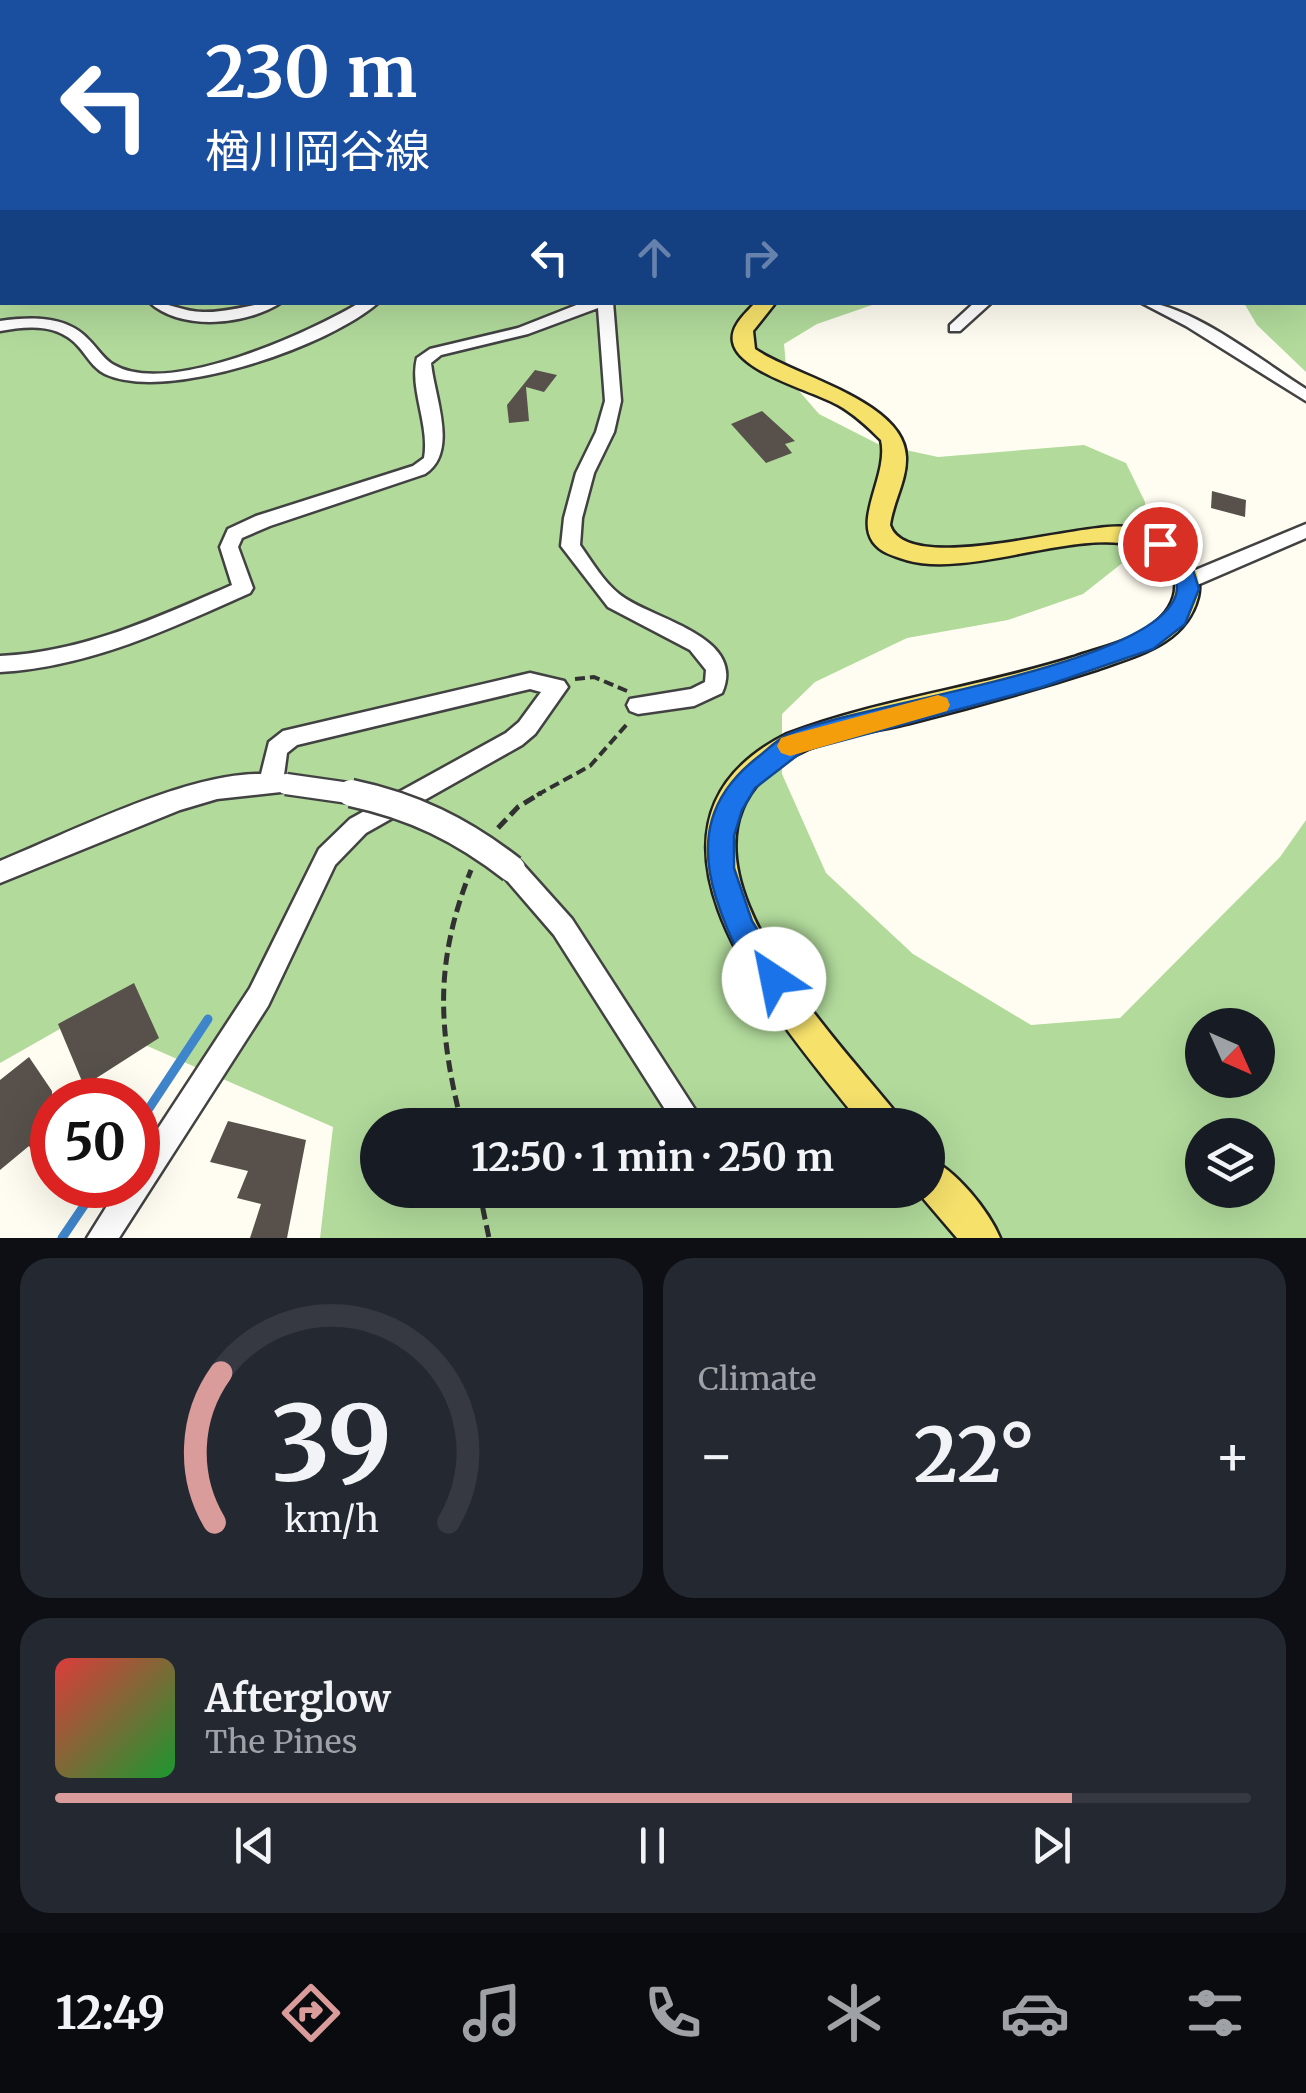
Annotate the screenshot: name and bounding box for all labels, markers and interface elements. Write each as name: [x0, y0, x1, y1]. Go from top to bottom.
text: 230 m: [205, 28, 417, 116]
icon: left: [40, 40, 170, 170]
text: 楢川岡谷線: [205, 123, 430, 179]
icon: left: [522, 230, 577, 285]
icon: ahead: [627, 230, 682, 285]
icon: right: [732, 230, 787, 285]
pin: [1118, 502, 1203, 587]
icon: arrive: [1133, 517, 1188, 572]
position arrow: [722, 927, 826, 1031]
north arrow: [1185, 1008, 1275, 1098]
map controls: [1185, 1008, 1275, 1208]
speed limit sign: 50: [30, 1078, 160, 1208]
button: layers: [1185, 1118, 1275, 1208]
text: 12:50 · 1 min · 250 m: [471, 1134, 834, 1181]
text: Climate: [698, 1359, 816, 1399]
text: 39: [271, 1378, 392, 1508]
text: 22°: [914, 1408, 1035, 1502]
text: −: [698, 1421, 735, 1490]
text: +: [1214, 1421, 1251, 1490]
text: km/h: [284, 1497, 379, 1542]
text: Afterglow: [205, 1675, 391, 1722]
text: The Pines: [205, 1722, 357, 1762]
icon: previous: [227, 1818, 282, 1873]
icon: pause: [625, 1818, 680, 1873]
icon: next: [1024, 1818, 1079, 1873]
icon: directions: [276, 1978, 346, 2048]
icon: music: [457, 1978, 527, 2048]
icon: phone: [638, 1978, 708, 2048]
icon: climate: [819, 1978, 889, 2048]
icon: car: [1000, 1978, 1070, 2048]
icon: filters: [1180, 1978, 1250, 2048]
text: 12:49: [55, 1985, 165, 2041]

